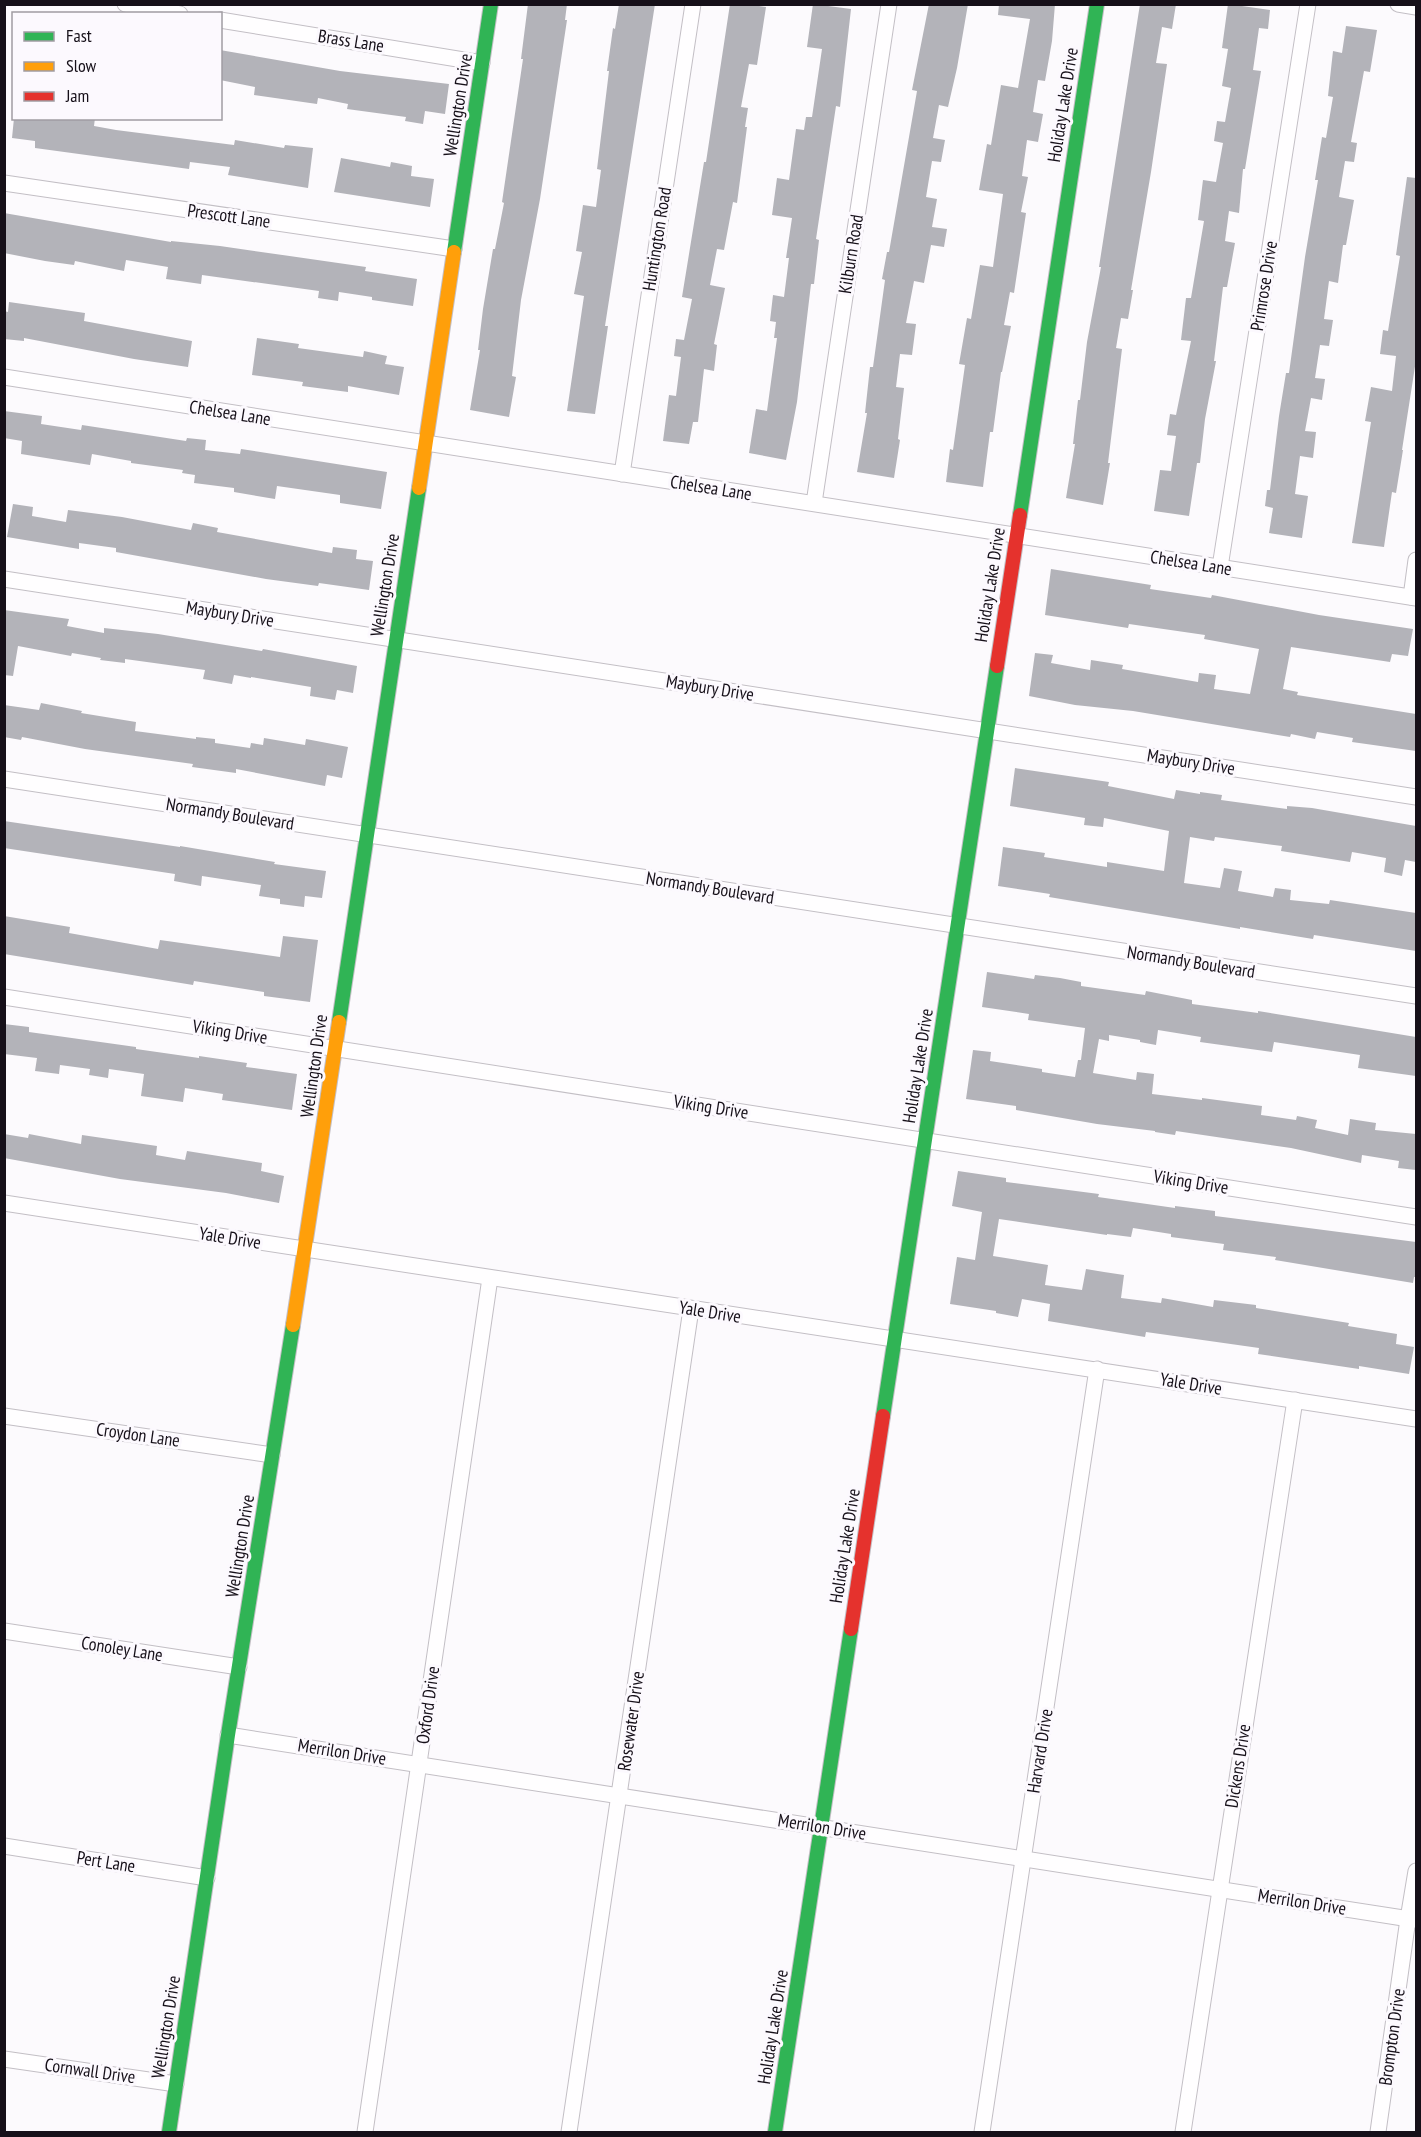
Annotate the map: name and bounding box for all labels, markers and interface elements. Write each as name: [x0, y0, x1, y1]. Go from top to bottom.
legend: [12, 12, 222, 120]
text: Fast: [66, 24, 92, 47]
street label: Brass Lane: [317, 24, 386, 57]
street label: Holiday Lake Drive: [1042, 46, 1083, 164]
street label: Wellington Drive: [438, 52, 477, 158]
text: Slow: [66, 54, 97, 77]
text: Jam: [65, 84, 89, 107]
street label: Huntington Road: [637, 185, 676, 293]
street label: Prescott Lane: [186, 198, 272, 233]
street label: Kilburn Road: [833, 213, 868, 295]
street label: Primrose Drive: [1245, 239, 1282, 333]
street label: Chelsea Lane: [188, 395, 272, 430]
street label: Chelsea Lane: [669, 470, 753, 505]
street label: Holiday Lake Drive: [969, 526, 1010, 644]
street label: Wellington Drive: [365, 532, 404, 638]
street label: Chelsea Lane: [1149, 545, 1233, 580]
street label: Maybury Drive: [184, 595, 276, 632]
street label: Maybury Drive: [664, 669, 756, 706]
street label: Maybury Drive: [1145, 743, 1237, 780]
street label: Normandy Boulevard: [164, 792, 296, 835]
street label: Normandy Boulevard: [644, 866, 776, 909]
street label: Normandy Boulevard: [1125, 940, 1257, 983]
street label: Holiday Lake Drive: [897, 1007, 938, 1125]
street label: Wellington Drive: [295, 1013, 332, 1119]
street label: Viking Drive: [190, 1014, 269, 1049]
street label: Viking Drive: [671, 1089, 750, 1124]
street label: Viking Drive: [1151, 1164, 1230, 1199]
street label: Yale Drive: [197, 1221, 263, 1254]
street label: Yale Drive: [677, 1295, 743, 1328]
street label: Yale Drive: [1158, 1367, 1224, 1400]
street label: Croydon Lane: [95, 1417, 181, 1452]
street label: Holiday Lake Drive: [824, 1487, 865, 1605]
street label: Wellington Drive: [220, 1493, 259, 1599]
street label: Conoley Lane: [80, 1631, 165, 1666]
street label: Oxford Drive: [411, 1665, 444, 1745]
street label: Rosewater Drive: [612, 1670, 649, 1772]
street label: Harvard Drive: [1021, 1707, 1058, 1795]
street label: Dickens Drive: [1220, 1722, 1255, 1809]
street label: Merrilon Drive: [296, 1733, 388, 1770]
street label: Merrilon Drive: [776, 1808, 868, 1845]
street label: Pert Lane: [75, 1846, 137, 1877]
street label: Merrilon Drive: [1256, 1883, 1348, 1920]
street label: Holiday Lake Drive: [752, 1968, 793, 2086]
street label: Wellington Drive: [146, 1974, 185, 2080]
street label: Brompton Drive: [1373, 1987, 1410, 2087]
street label: Cornwall Drive: [43, 2053, 137, 2088]

